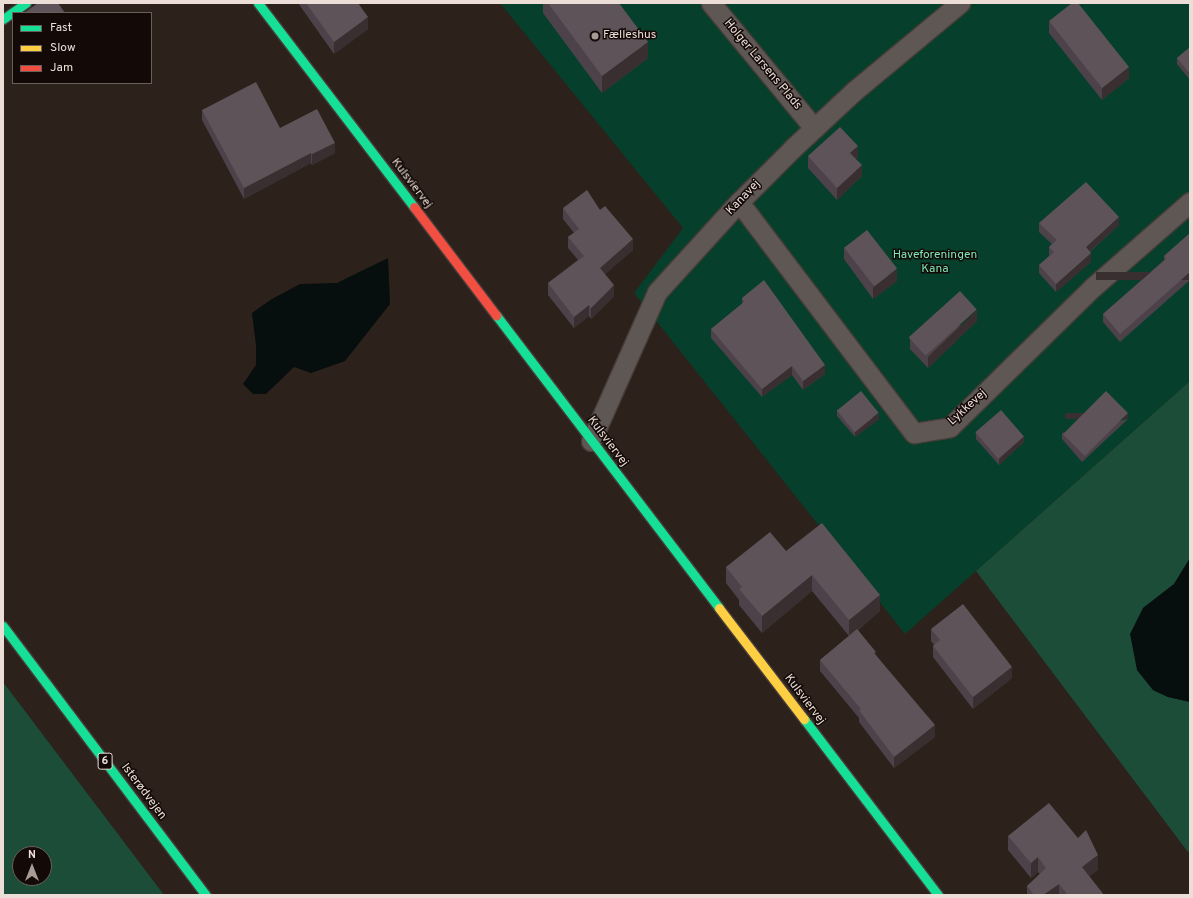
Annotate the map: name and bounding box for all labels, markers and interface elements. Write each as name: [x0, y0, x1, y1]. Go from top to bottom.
legend: [12, 12, 152, 84]
street label: Holger Larsens Plads: [720, 17, 804, 113]
text: Fast: [50, 20, 72, 36]
place label: Fælleshus: [603, 29, 656, 43]
marker: Fælleshus: [590, 31, 600, 41]
text: Slow: [50, 40, 76, 56]
text: Jam: [50, 60, 73, 76]
street label: Kulsviervej: [387, 156, 435, 212]
street label: Kanavej: [724, 178, 764, 218]
park label: Haveforeningen Kana: [893, 249, 977, 277]
street label: Lykkevej: [946, 387, 990, 429]
street label: Kulsviervej: [583, 414, 631, 470]
street label: Kulsviervej: [780, 672, 828, 728]
road number: 6: [97, 752, 113, 770]
street label: Isterødvejen: [117, 761, 169, 823]
north arrow: [12, 846, 52, 886]
text: N: [28, 848, 36, 862]

